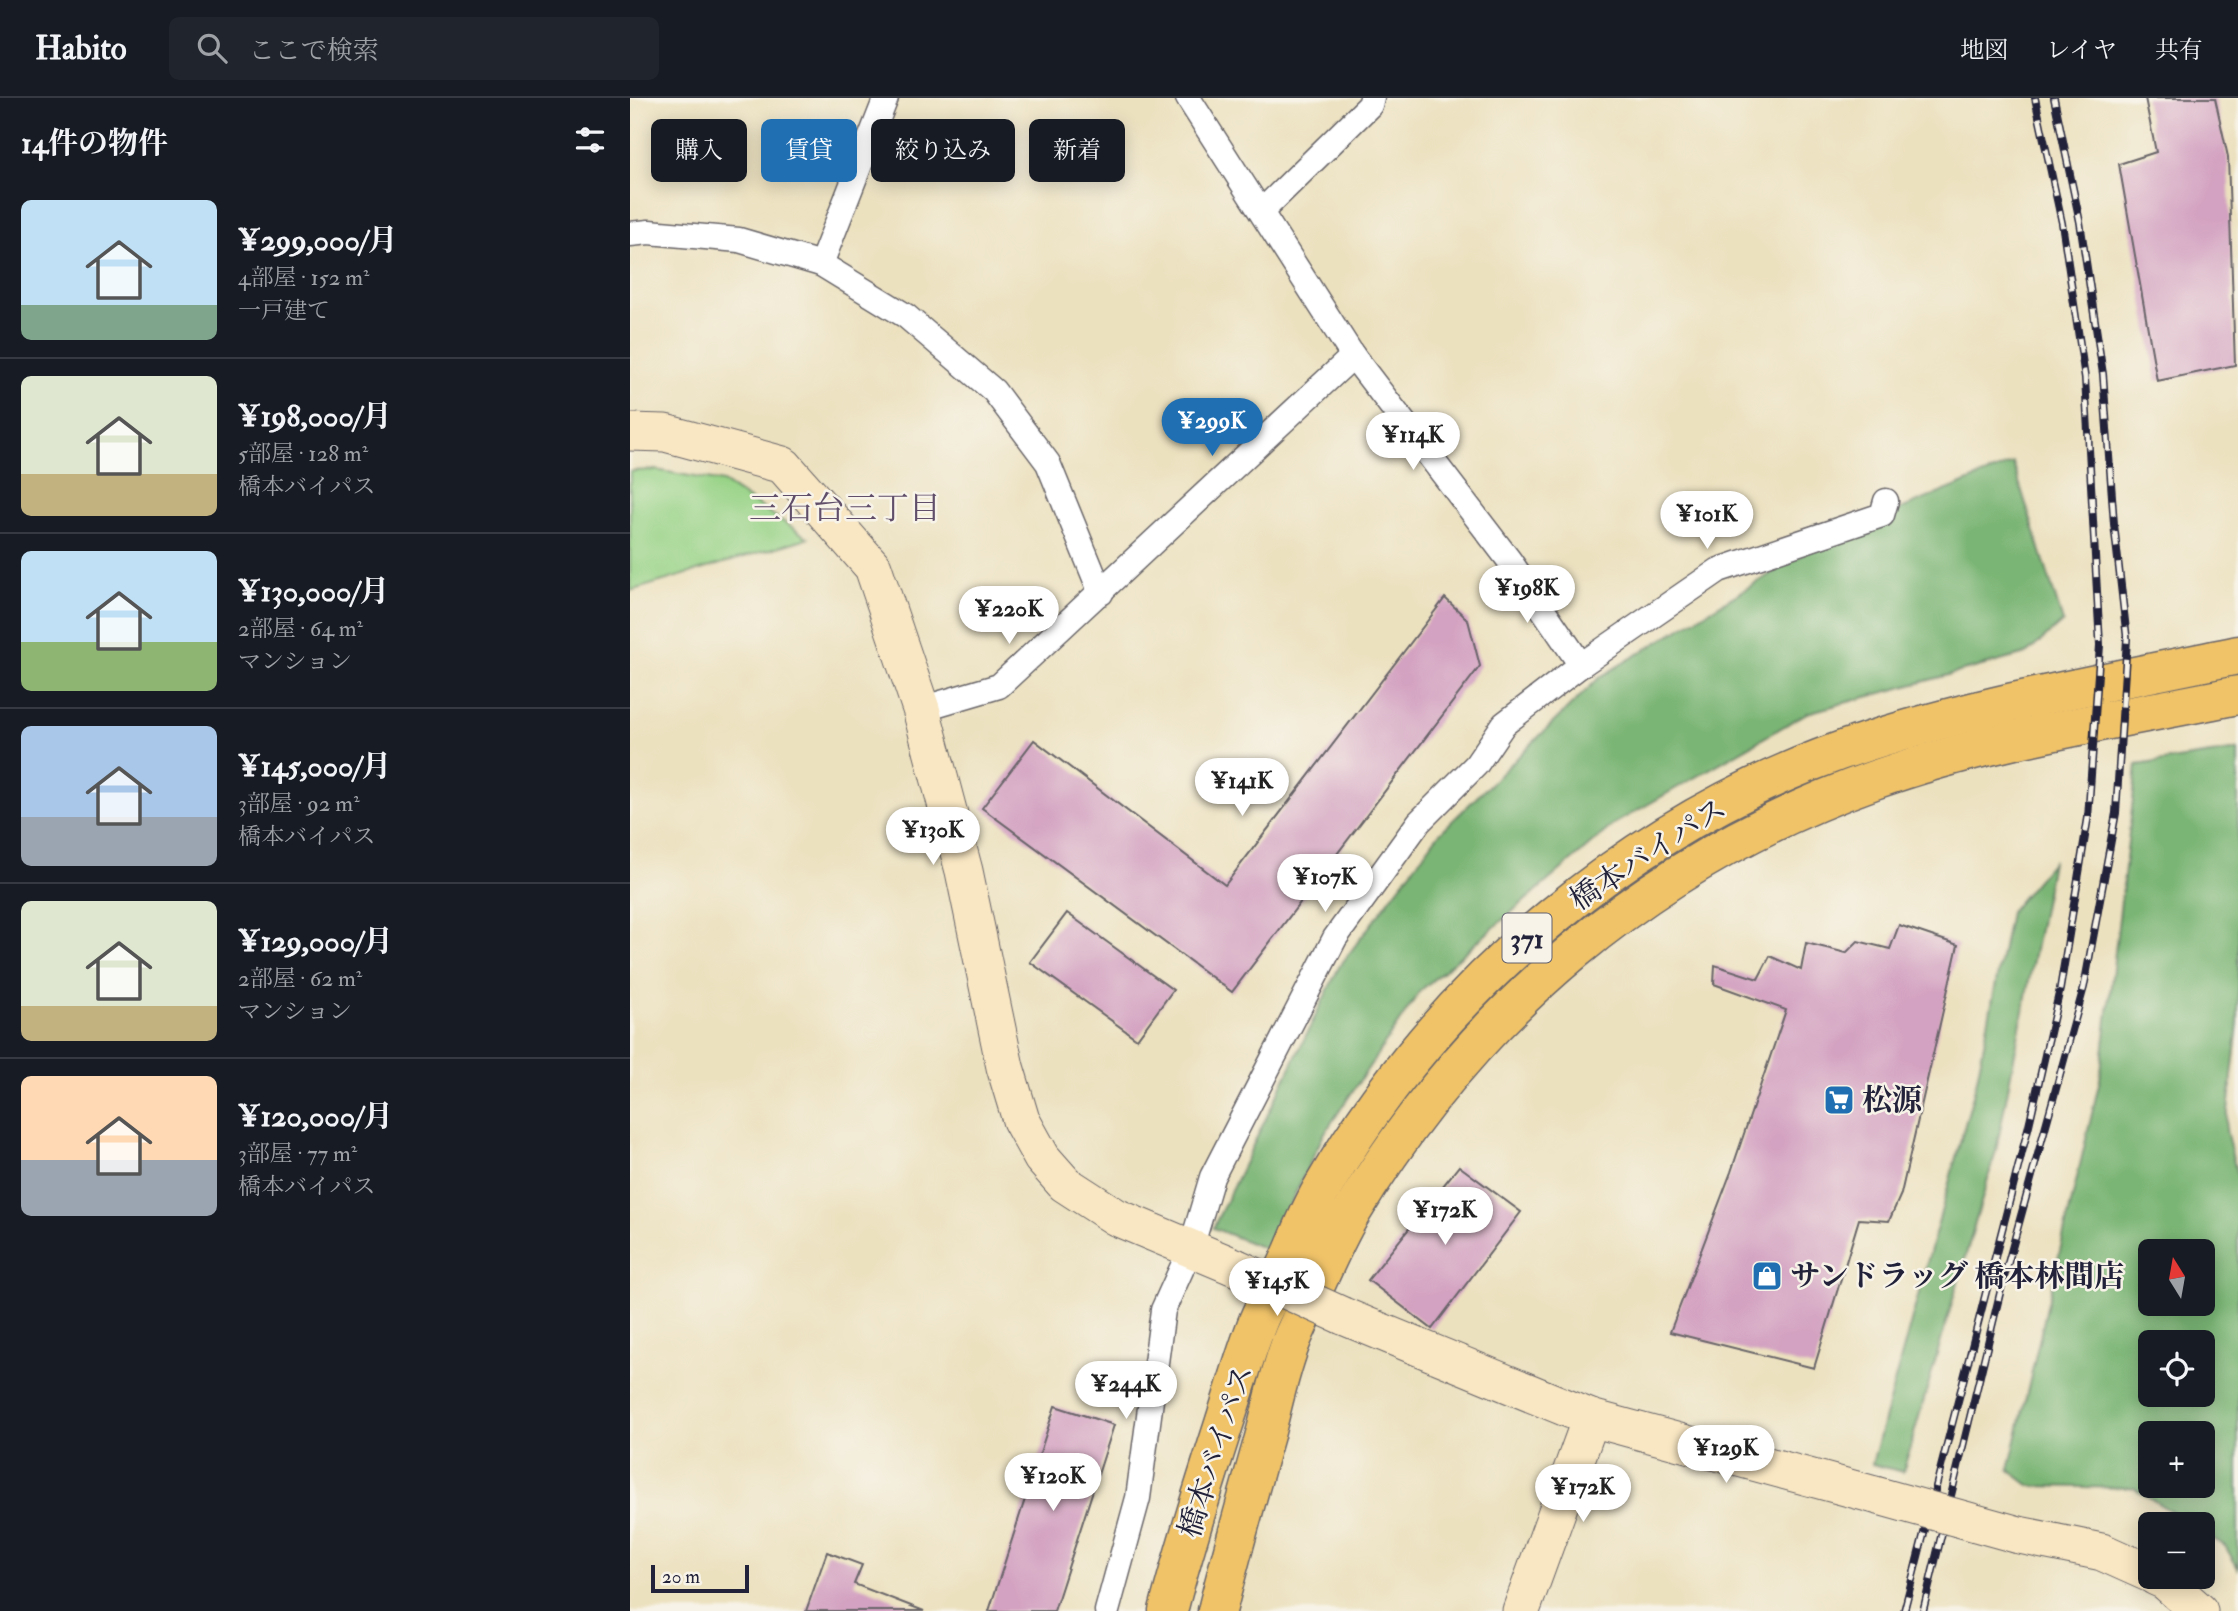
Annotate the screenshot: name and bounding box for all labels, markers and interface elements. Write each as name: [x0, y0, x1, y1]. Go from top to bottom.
search box: [169, 17, 659, 80]
text: Habito: [35, 28, 127, 69]
icon: search: [193, 29, 231, 67]
text: ここで検索: [249, 35, 379, 67]
text: 地図: [1960, 35, 2008, 66]
text: レイヤ: [2046, 35, 2117, 66]
text: 共有: [2155, 35, 2203, 66]
chip: 購入: [651, 119, 747, 182]
chip: 賃貸: [761, 119, 857, 182]
chip: 絞り込み: [871, 119, 1015, 182]
chip: 新着: [1029, 119, 1125, 182]
icon: filters: [571, 121, 609, 159]
text: 14件の物件: [21, 125, 168, 162]
text: ¥299,000/月: [238, 222, 398, 259]
icon: home: [77, 228, 161, 312]
text: 4部屋 · 152 m²: [238, 263, 370, 292]
text: 一戸建て: [238, 296, 330, 325]
text: ¥198,000/月: [238, 398, 392, 435]
pin: ¥299K: [1163, 398, 1261, 458]
icon: home: [77, 404, 161, 488]
text: ¥299K: [1178, 406, 1246, 435]
pin: ¥114K: [1364, 412, 1462, 472]
text: ¥114K: [1382, 420, 1444, 449]
text: 5部屋 · 128 m²: [238, 439, 368, 468]
text: 橋本バイパス: [238, 472, 376, 501]
district label: 三石台三丁目: [749, 489, 941, 529]
pin: ¥101K: [1658, 491, 1756, 551]
text: ¥101K: [1676, 499, 1738, 528]
pin: ¥198K: [1478, 566, 1576, 625]
text: ¥130,000/月: [238, 573, 389, 610]
text: ¥198K: [1495, 573, 1559, 602]
icon: home: [77, 579, 161, 663]
pin: ¥220K: [960, 587, 1058, 646]
text: ¥220K: [975, 594, 1043, 623]
text: 2部屋 · 64 m²: [238, 614, 363, 643]
text: マンション: [238, 647, 352, 676]
text: ¥145,000/月: [238, 748, 391, 785]
icon: home: [77, 754, 161, 838]
pin: ¥141K: [1193, 758, 1291, 818]
text: ¥141K: [1211, 766, 1273, 795]
text: 3部屋 · 92 m²: [238, 789, 360, 818]
street label: 橋本バイパス: [1563, 790, 1734, 919]
pin: ¥130K: [884, 808, 982, 867]
text: ¥130K: [902, 815, 964, 844]
text: 橋本バイパス: [238, 822, 376, 851]
pin: ¥107K: [1276, 854, 1374, 914]
text: ¥107K: [1293, 862, 1357, 891]
road number: 371: [1502, 914, 1552, 962]
text: ¥129,000/月: [238, 923, 393, 960]
icon: home: [77, 929, 161, 1013]
text: 2部屋 · 62 m²: [238, 964, 362, 993]
text: マンション: [238, 997, 352, 1026]
place label: 松源: [1862, 1082, 1922, 1119]
supermarket icon: 松源: [1822, 1083, 1856, 1117]
text: ¥120,000/月: [238, 1098, 393, 1135]
icon: home: [77, 1104, 161, 1188]
text: 3部屋 · 77 m²: [238, 1139, 357, 1168]
text: 橋本バイパス: [238, 1172, 376, 1201]
pin: ¥172K: [1396, 1188, 1494, 1247]
text: ¥172K: [1413, 1195, 1477, 1224]
north arrow: [2138, 1239, 2216, 1316]
map controls: [2138, 1239, 2215, 1589]
pin: ¥145K: [1228, 1258, 1326, 1318]
place label: サンドラッグ 橋本林間店: [1790, 1258, 2124, 1295]
shop icon: サンドラッグ 橋本林間店: [1750, 1259, 1784, 1293]
text: ¥145K: [1245, 1266, 1309, 1295]
button: locate: [2138, 1330, 2215, 1407]
street label: 橋本バイパス: [1171, 1360, 1262, 1542]
pin: ¥244K: [1077, 1362, 1175, 1421]
text: ¥244K: [1091, 1369, 1161, 1398]
button: +: [2138, 1421, 2215, 1498]
pin: ¥129K: [1677, 1426, 1775, 1485]
text: ¥129K: [1693, 1433, 1759, 1462]
pin: ¥120K: [1004, 1454, 1102, 1513]
text: ¥120K: [1020, 1461, 1086, 1490]
pin: ¥172K: [1534, 1464, 1632, 1524]
text: ¥172K: [1551, 1472, 1615, 1501]
button: −: [2138, 1512, 2215, 1589]
scale bar: [651, 1562, 749, 1594]
text: 20 m: [662, 1565, 700, 1589]

